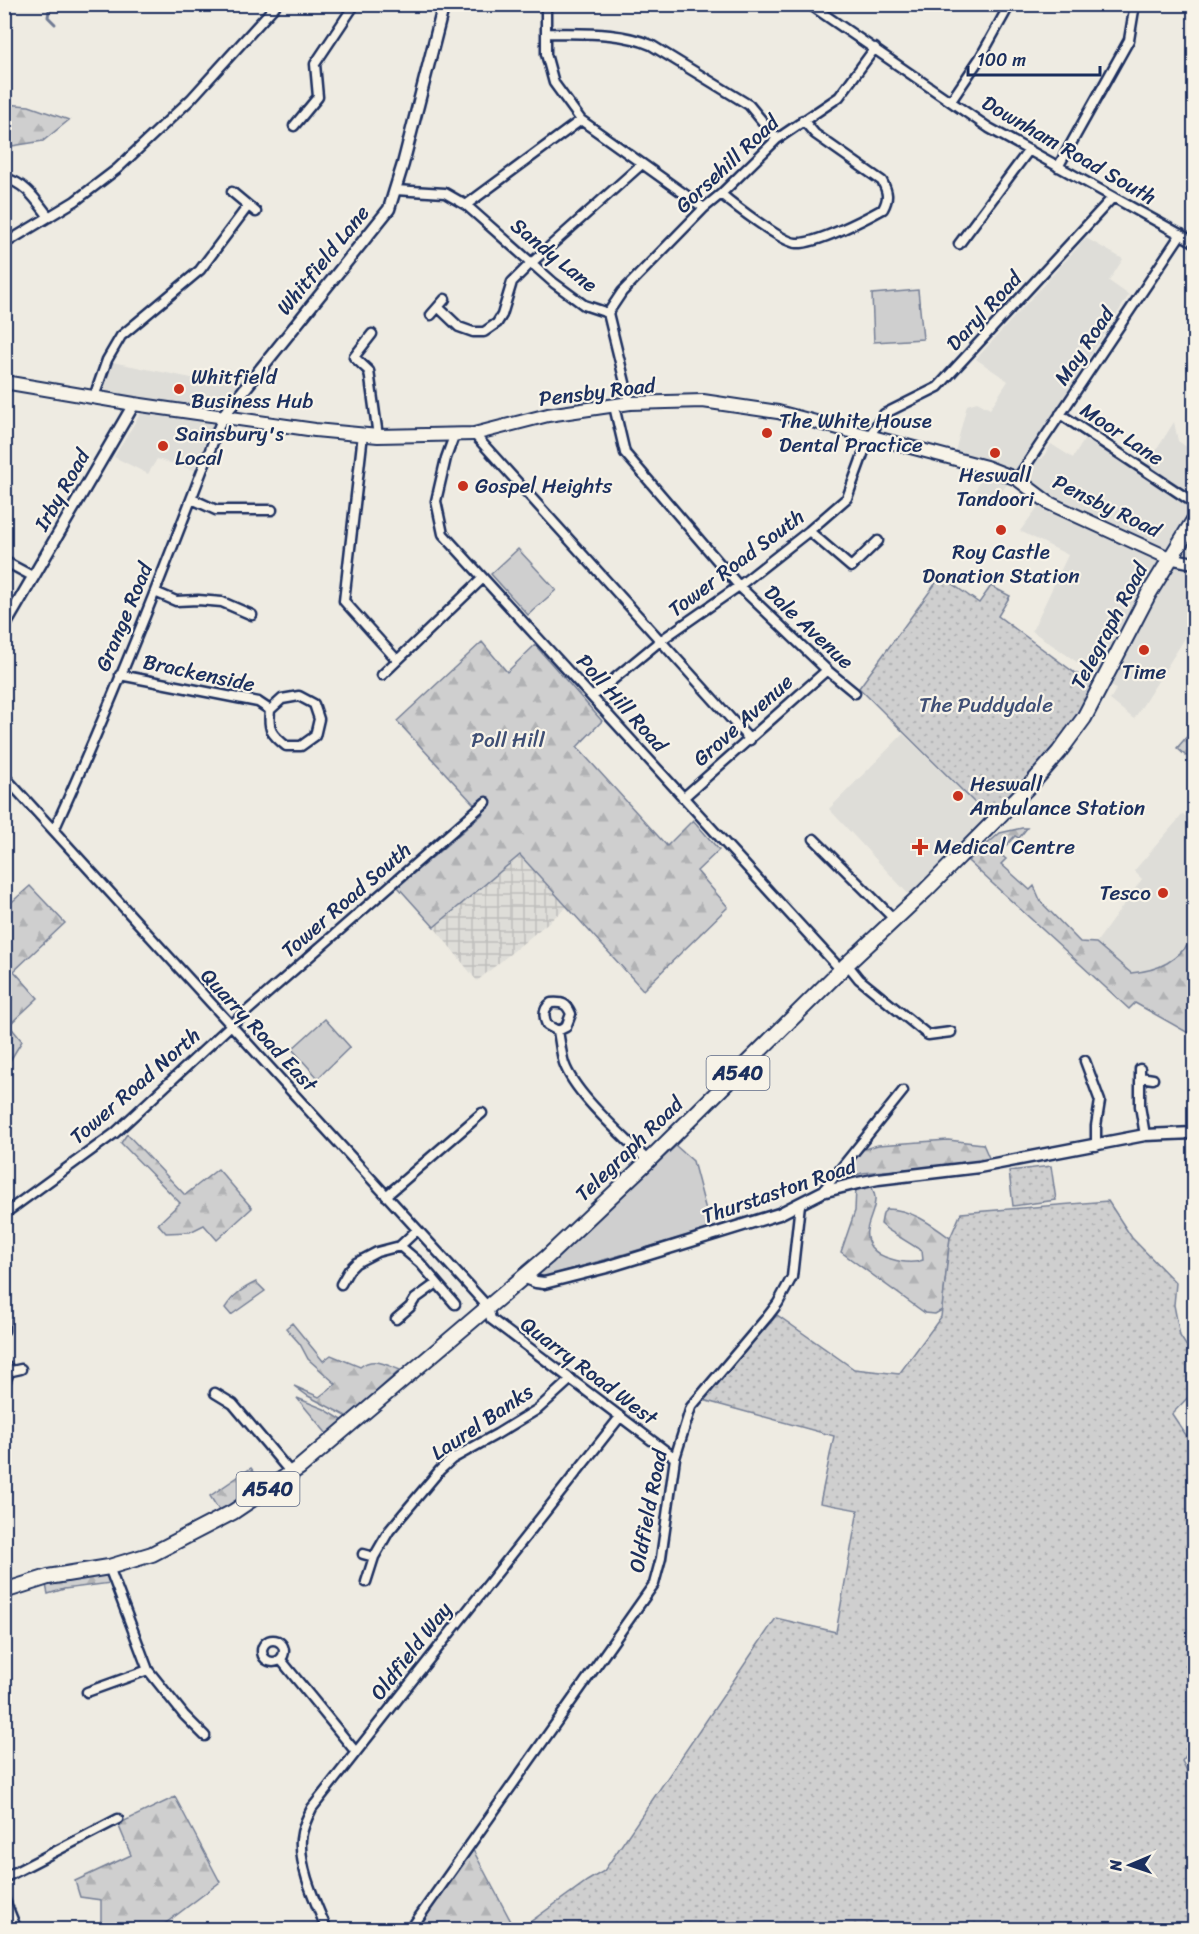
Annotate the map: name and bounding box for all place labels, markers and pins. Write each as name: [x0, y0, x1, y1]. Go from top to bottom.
place label: Whitfield Business Hub: [191, 358, 313, 420]
marker: Whitfield Business Hub: [172, 382, 186, 396]
place label: The White House Dental Practice: [779, 402, 932, 464]
place label: Sainsbury's Local: [175, 415, 284, 477]
marker: The White House Dental Practice: [760, 426, 774, 440]
marker: Sainsbury's Local: [156, 439, 170, 453]
marker: Heswall Tandoori: [988, 446, 1002, 460]
place label: Heswall Tandoori: [956, 456, 1035, 518]
place label: Gospel Heights: [475, 467, 613, 505]
marker: Gospel Heights: [456, 479, 470, 493]
marker: Roy Castle Donation Station: [994, 523, 1008, 537]
place label: Roy Castle Donation Station: [922, 533, 1080, 595]
marker: Time: [1137, 643, 1151, 657]
place label: Time: [1122, 653, 1166, 691]
place label: Heswall Ambulance Station: [969, 765, 1145, 827]
marker: Heswall Ambulance Station: [951, 789, 965, 803]
place label: Medical Centre: [934, 828, 1075, 866]
marker: Medical Centre: [911, 838, 929, 856]
place label: Tesco: [1100, 874, 1151, 912]
marker: Tesco: [1156, 886, 1170, 900]

